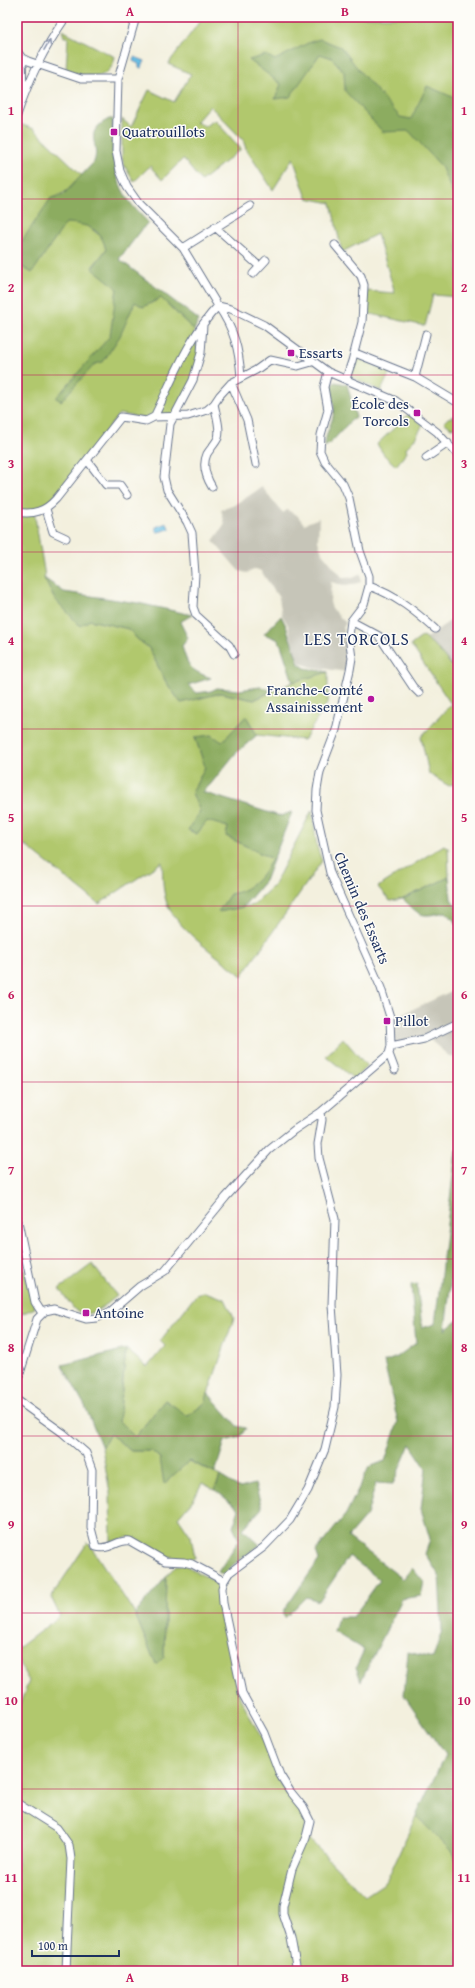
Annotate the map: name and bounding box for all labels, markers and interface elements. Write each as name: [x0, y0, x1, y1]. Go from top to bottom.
text: A: [126, 2, 135, 21]
text: B: [341, 2, 349, 21]
one-way arrow: [44, 39, 52, 51]
text: 1: [8, 101, 14, 120]
text: 1: [461, 101, 467, 120]
place label: Quatrouillots: [122, 121, 205, 142]
marker: Quatrouillots: [109, 127, 119, 137]
text: 2: [8, 278, 15, 297]
text: 2: [461, 278, 468, 297]
place label: Essarts: [299, 342, 343, 363]
marker: Essarts: [286, 348, 296, 358]
place label: École des Torcols: [352, 393, 409, 431]
marker: École des Torcols: [412, 408, 422, 418]
text: 3: [8, 454, 14, 473]
text: 3: [461, 454, 467, 473]
district label: LES TORCOLS: [304, 626, 410, 651]
text: 4: [8, 631, 15, 650]
text: 4: [461, 631, 468, 650]
place label: Franche-Comté Assainissement: [266, 679, 364, 717]
marker: Franche-Comté Assainissement: [366, 694, 376, 704]
text: 5: [8, 808, 15, 827]
text: 5: [461, 808, 468, 827]
street label: Chemin des Essarts: [329, 848, 396, 967]
text: 6: [8, 985, 15, 1004]
text: 6: [461, 985, 468, 1004]
place label: Pillot: [395, 1010, 429, 1031]
marker: Pillot: [382, 1016, 392, 1026]
text: 7: [8, 1161, 15, 1180]
text: 7: [461, 1161, 468, 1180]
place label: Antoine: [94, 1302, 144, 1323]
marker: Antoine: [81, 1308, 91, 1318]
text: 8: [8, 1338, 15, 1357]
text: 8: [461, 1338, 468, 1357]
text: 9: [8, 1515, 15, 1534]
text: 9: [461, 1515, 468, 1534]
text: 10: [4, 1691, 18, 1710]
text: 10: [457, 1691, 471, 1710]
text: 11: [4, 1868, 18, 1887]
text: 11: [457, 1868, 471, 1887]
scale bar: [32, 1932, 119, 1958]
text: 100 m: [38, 1937, 68, 1954]
text: A: [126, 1968, 135, 1987]
text: B: [341, 1968, 349, 1987]

